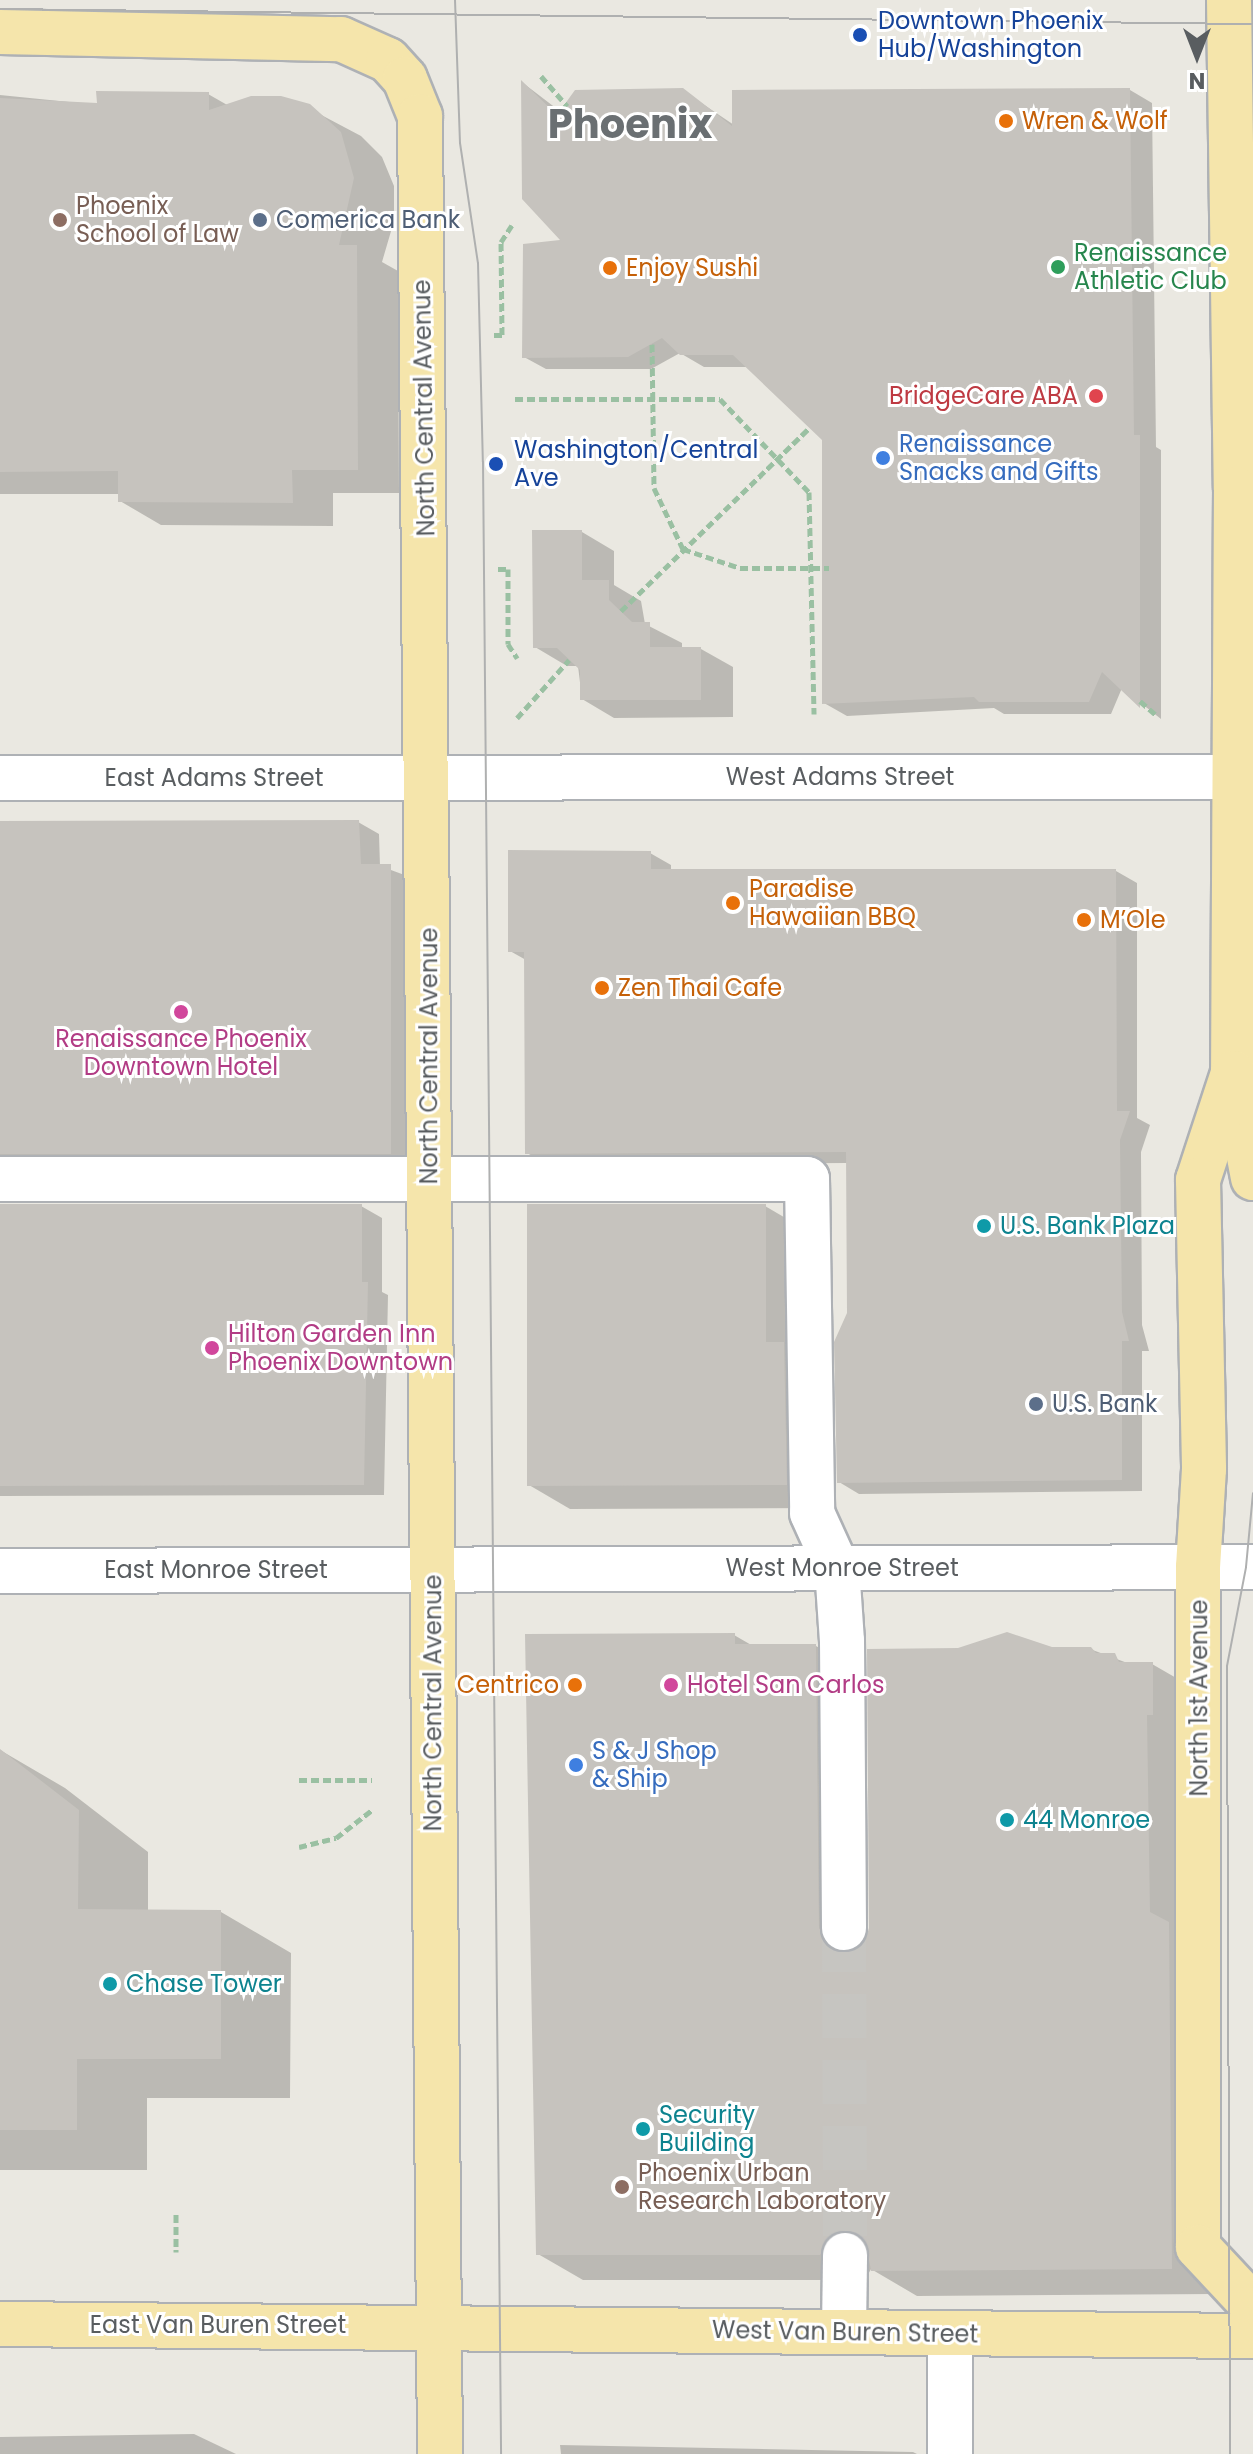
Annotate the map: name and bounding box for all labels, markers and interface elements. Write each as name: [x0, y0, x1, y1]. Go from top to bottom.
place label: Downtown Phoenix Hub/Washington: [878, 7, 1103, 63]
north arrow: [1157, 16, 1237, 96]
marker: Downtown Phoenix Hub/Washington: [849, 24, 871, 46]
text: N: [1189, 65, 1205, 96]
district label: Phoenix: [548, 100, 712, 148]
place label: Wren & Wolf: [1022, 107, 1168, 135]
marker: Wren & Wolf: [997, 112, 1015, 130]
place label: Phoenix School of Law: [76, 192, 239, 248]
place label: Comerica Bank: [276, 206, 460, 234]
marker: Phoenix School of Law: [51, 211, 69, 229]
marker: Comerica Bank: [251, 211, 269, 229]
place label: Renaissance Athletic Club: [1074, 239, 1227, 295]
place label: Enjoy Sushi: [626, 254, 758, 282]
marker: Renaissance Athletic Club: [1049, 258, 1067, 276]
marker: Enjoy Sushi: [601, 259, 619, 277]
street label: North Central Avenue: [407, 279, 441, 537]
place label: BridgeCare ABA: [889, 382, 1078, 410]
marker: BridgeCare ABA: [1085, 385, 1107, 407]
place label: Renaissance Snacks and Gifts: [899, 430, 1098, 486]
place label: Washington/Central Ave: [514, 436, 758, 492]
marker: Renaissance Snacks and Gifts: [874, 449, 892, 467]
marker: Washington/Central Ave: [485, 453, 507, 475]
street label: West Adams Street: [726, 763, 954, 791]
street label: East Adams Street: [105, 764, 323, 792]
place label: Paradise Hawaiian BBQ: [749, 875, 916, 931]
marker: Paradise Hawaiian BBQ: [724, 894, 742, 912]
place label: M’Ole: [1100, 906, 1166, 934]
marker: M’Ole: [1075, 911, 1093, 929]
street label: North Central Avenue: [415, 928, 443, 1184]
place label: Zen Thai Cafe: [618, 974, 782, 1002]
marker: Zen Thai Cafe: [593, 979, 611, 997]
marker: Renaissance Phoenix Downtown Hotel: [172, 1003, 190, 1021]
place label: Renaissance Phoenix Downtown Hotel: [55, 1025, 307, 1081]
place label: U.S. Bank Plaza: [1000, 1212, 1175, 1240]
marker: U.S. Bank Plaza: [975, 1217, 993, 1235]
place label: Hilton Garden Inn Phoenix Downtown: [228, 1320, 453, 1376]
marker: Hilton Garden Inn Phoenix Downtown: [203, 1339, 221, 1357]
place label: U.S. Bank: [1052, 1390, 1157, 1418]
marker: U.S. Bank: [1027, 1395, 1045, 1413]
street label: West Monroe Street: [725, 1554, 959, 1582]
street label: East Monroe Street: [104, 1556, 328, 1584]
street label: North Central Avenue: [419, 1575, 447, 1831]
street label: North 1st Avenue: [1185, 1599, 1213, 1797]
place label: Centrico: [457, 1671, 559, 1699]
place label: Hotel San Carlos: [687, 1671, 884, 1699]
marker: Centrico: [566, 1676, 584, 1694]
marker: Hotel San Carlos: [662, 1676, 680, 1694]
place label: S & J Shop & Ship: [592, 1737, 717, 1793]
marker: S & J Shop & Ship: [567, 1756, 585, 1774]
place label: 44 Monroe: [1023, 1806, 1150, 1834]
marker: 44 Monroe: [998, 1811, 1016, 1829]
place label: Chase Tower: [126, 1970, 282, 1998]
marker: Chase Tower: [101, 1975, 119, 1993]
place label: Security Building: [659, 2101, 755, 2157]
marker: Security Building: [634, 2120, 652, 2138]
place label: Phoenix Urban Research Laboratory: [638, 2159, 886, 2215]
marker: Phoenix Urban Research Laboratory: [613, 2178, 631, 2196]
street label: East Van Buren Street: [90, 2311, 346, 2339]
street label: West Van Buren Street: [712, 2315, 978, 2349]

